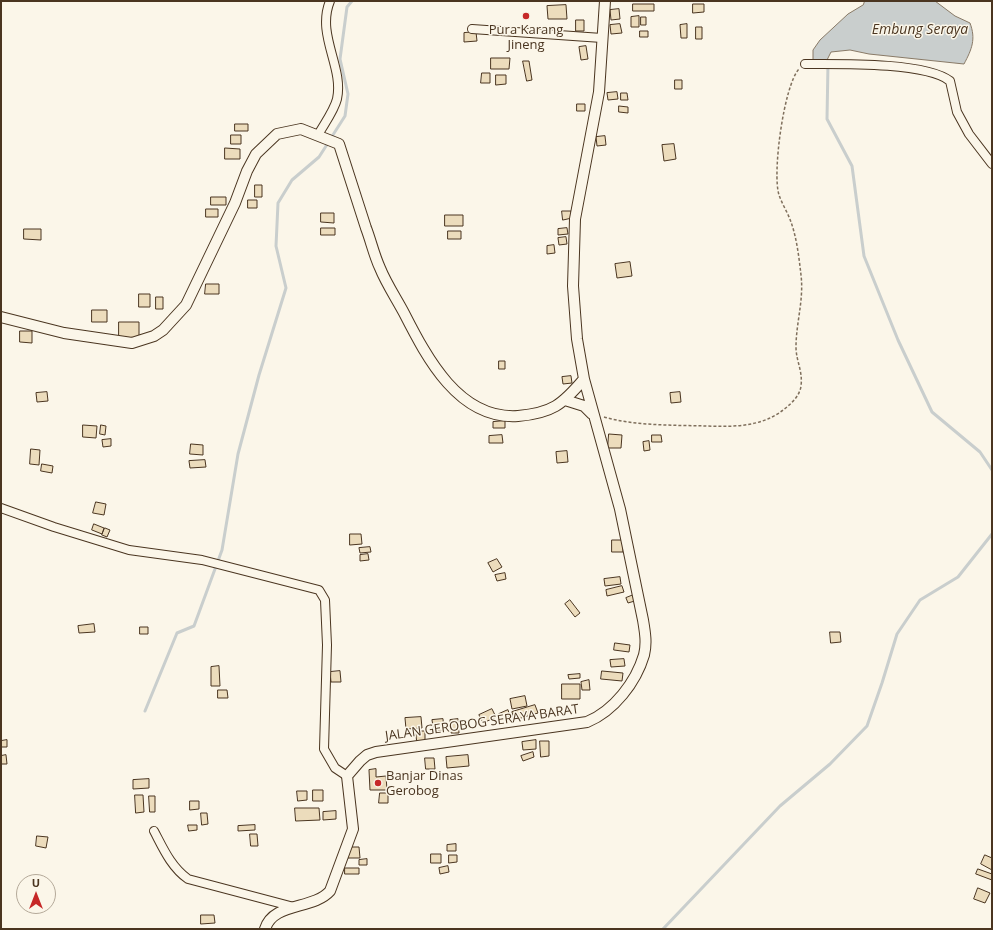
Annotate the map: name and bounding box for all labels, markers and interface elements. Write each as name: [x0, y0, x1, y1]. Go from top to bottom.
marker: Pura Karang Jineng: [521, 11, 531, 21]
place label: Pura Karang Jineng: [489, 22, 563, 53]
water label: Embung Seraya: [872, 22, 968, 38]
street label: JALAN GEROBOG SERAYA BARAT: [384, 702, 580, 744]
place label: Banjar Dinas Gerobog: [386, 768, 463, 799]
marker: Banjar Dinas Gerobog: [373, 778, 383, 788]
north arrow: [16, 874, 56, 914]
text: U: [32, 875, 40, 890]

